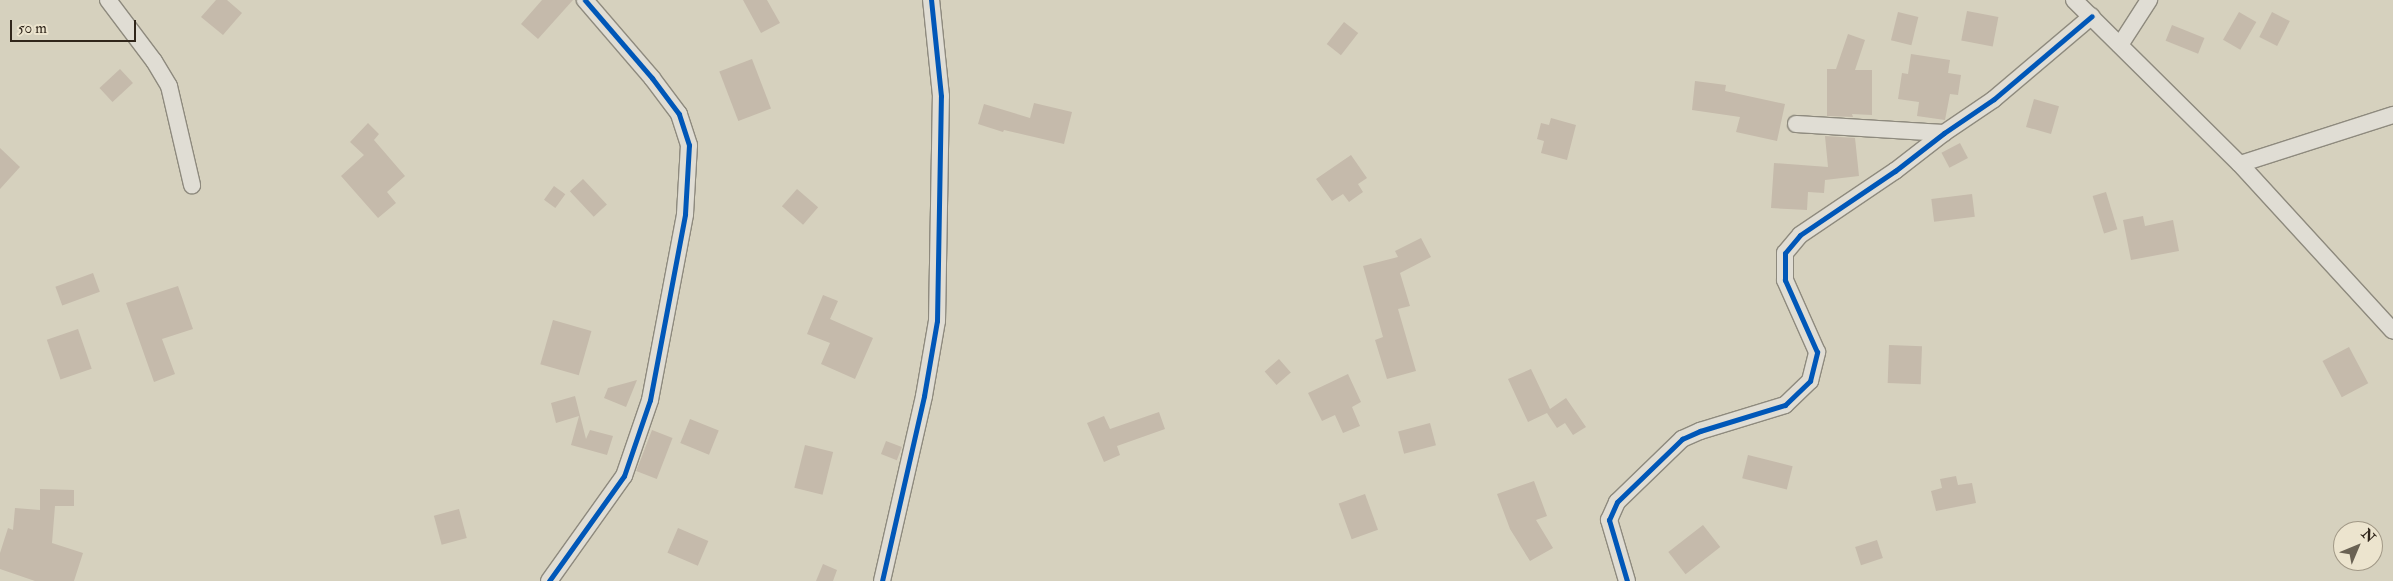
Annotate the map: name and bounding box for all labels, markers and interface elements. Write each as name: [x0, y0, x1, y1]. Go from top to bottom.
scale bar: [12, 10, 139, 42]
text: 50 m: [18, 19, 47, 38]
north arrow: [2333, 521, 2383, 571]
text: N: [2358, 525, 2379, 546]

